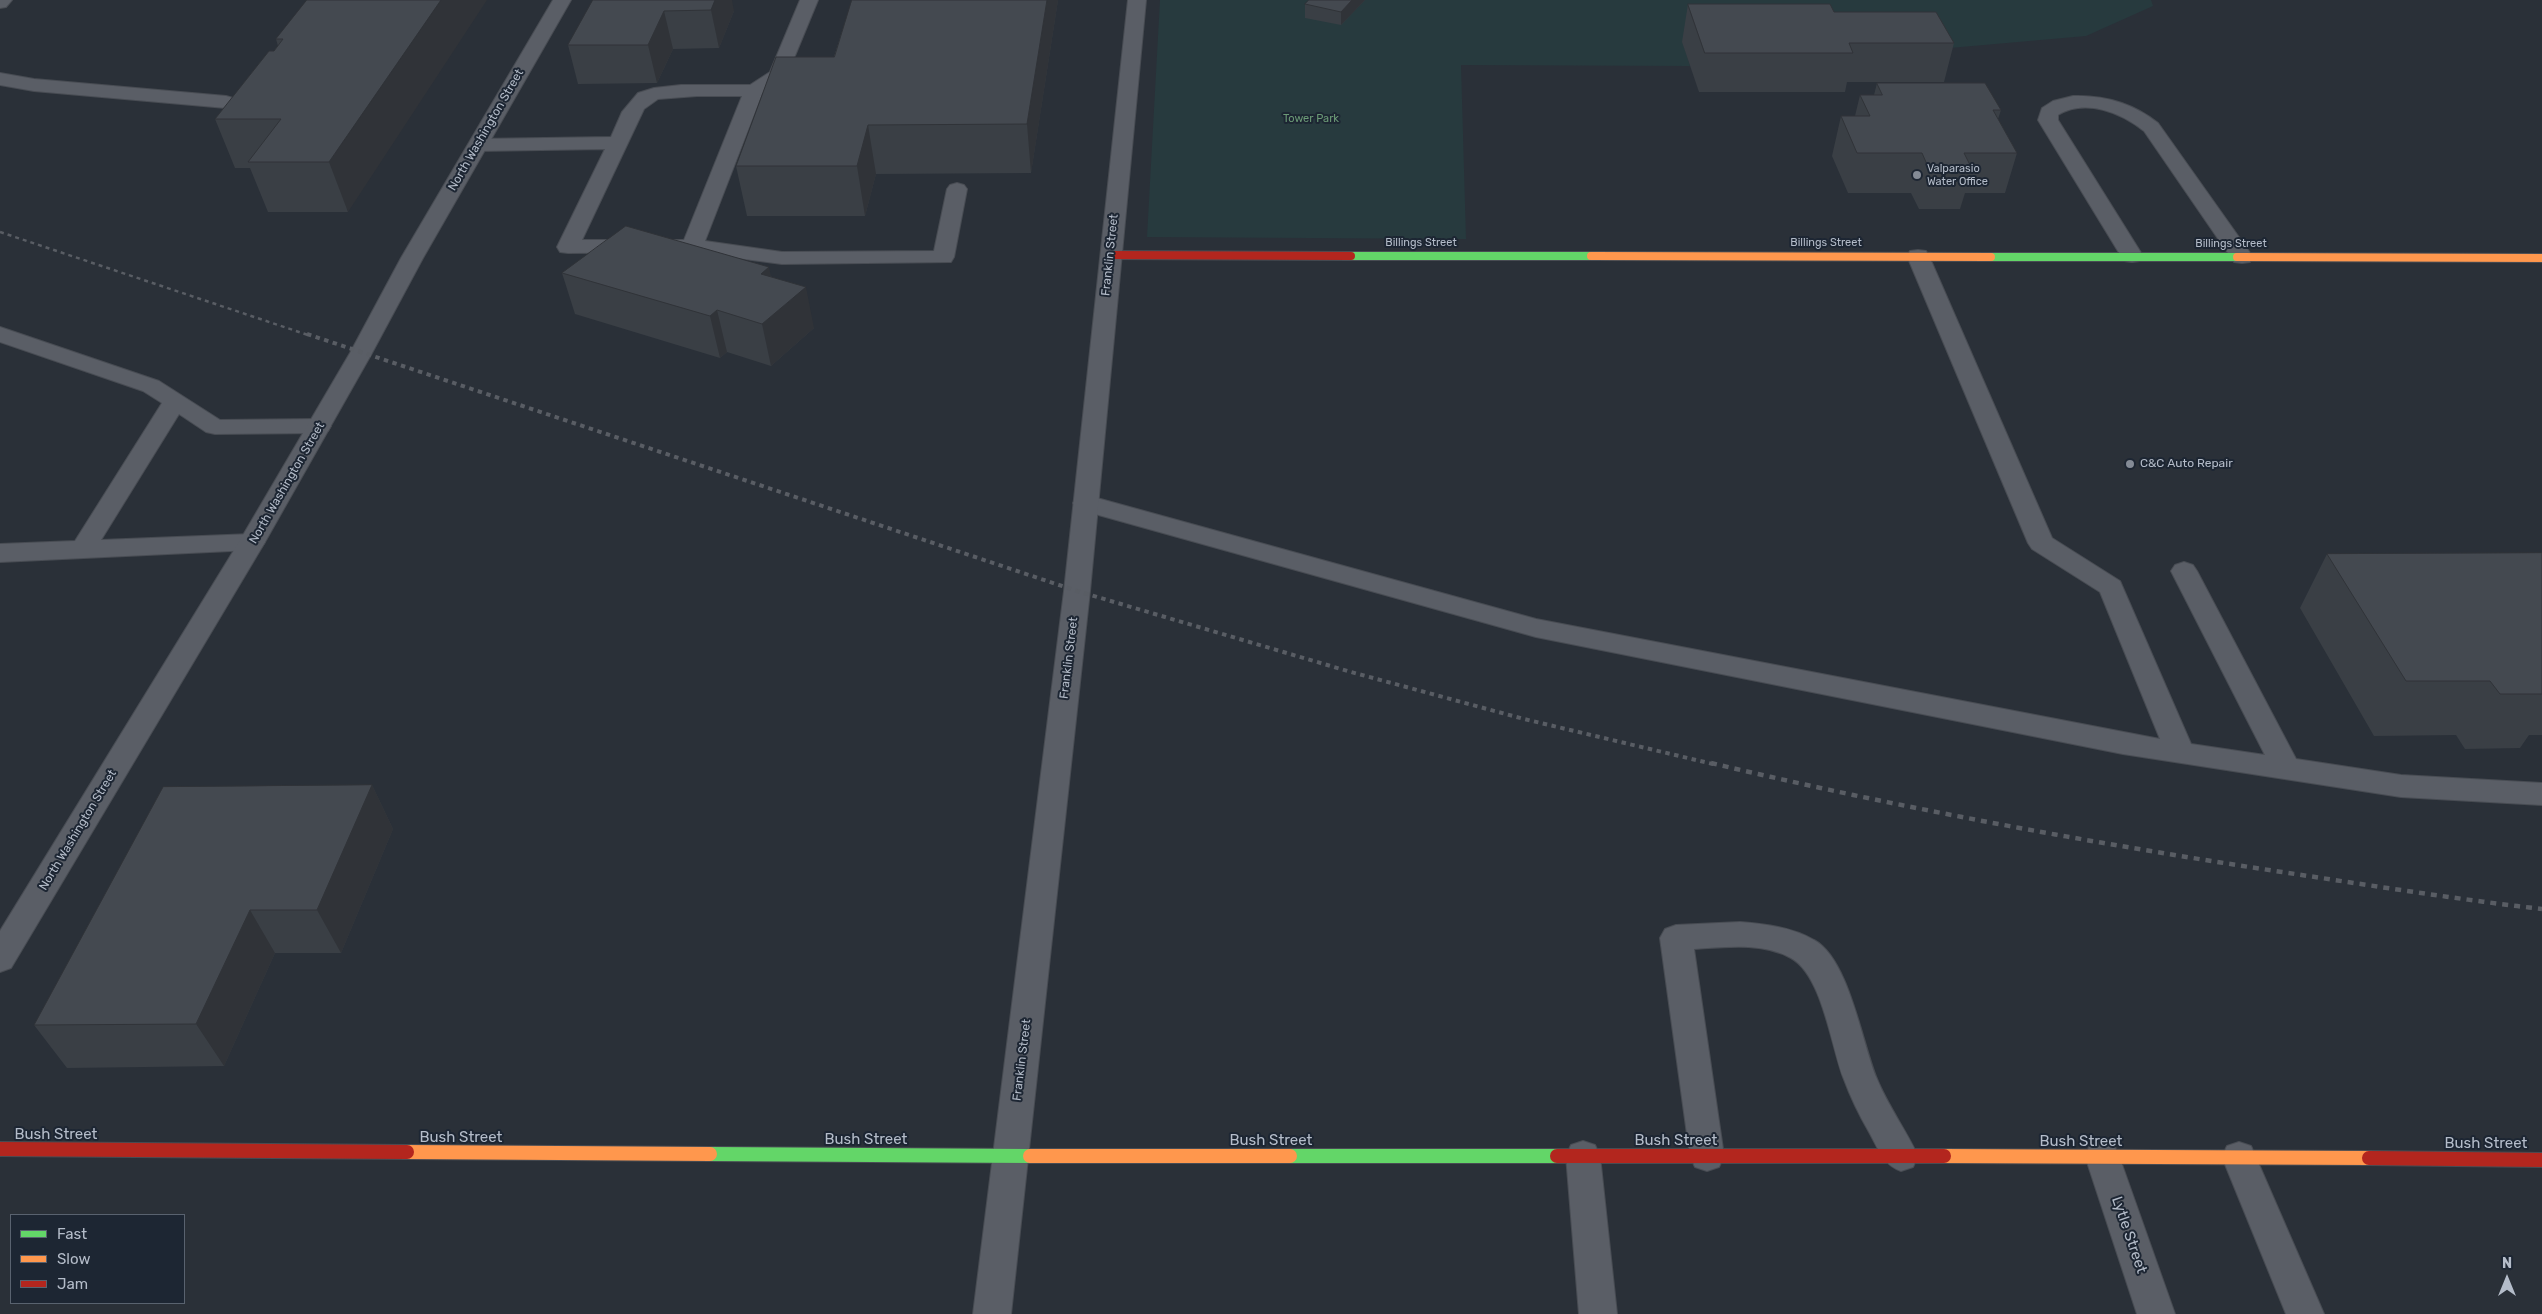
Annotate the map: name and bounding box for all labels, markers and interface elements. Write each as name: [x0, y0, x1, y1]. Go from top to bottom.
street label: North Washington Street: [445, 67, 527, 193]
park label: Tower Park: [1283, 112, 1339, 126]
place label: Valparasio Water Office: [1927, 162, 1988, 188]
marker: Valparasio Water Office: [1911, 169, 1923, 181]
street label: Franklin Street: [1099, 213, 1121, 297]
street label: Billings Street: [1385, 236, 1457, 250]
street label: Billings Street: [1790, 236, 1862, 250]
street label: Billings Street: [2195, 237, 2267, 251]
street label: North Washington Street: [246, 420, 328, 546]
place label: C&C Auto Repair: [2140, 457, 2233, 471]
marker: C&C Auto Repair: [2124, 458, 2136, 470]
street label: Franklin Street: [1057, 616, 1081, 700]
street label: North Washington Street: [36, 767, 120, 893]
street label: Franklin Street: [1010, 1018, 1034, 1102]
street label: Bush Street: [15, 1126, 97, 1144]
street label: Bush Street: [420, 1129, 502, 1147]
street label: Bush Street: [825, 1131, 907, 1149]
street label: Bush Street: [1230, 1132, 1312, 1150]
street label: Bush Street: [1635, 1132, 1717, 1150]
street label: Bush Street: [2040, 1133, 2122, 1151]
street label: Bush Street: [2445, 1135, 2527, 1153]
street label: Lytle Street: [2107, 1194, 2151, 1276]
legend: [10, 1214, 185, 1304]
text: Fast: [57, 1225, 87, 1243]
text: Slow: [57, 1250, 90, 1268]
north arrow: [2482, 1254, 2532, 1304]
text: N: [2502, 1255, 2512, 1272]
text: Jam: [57, 1275, 88, 1293]

